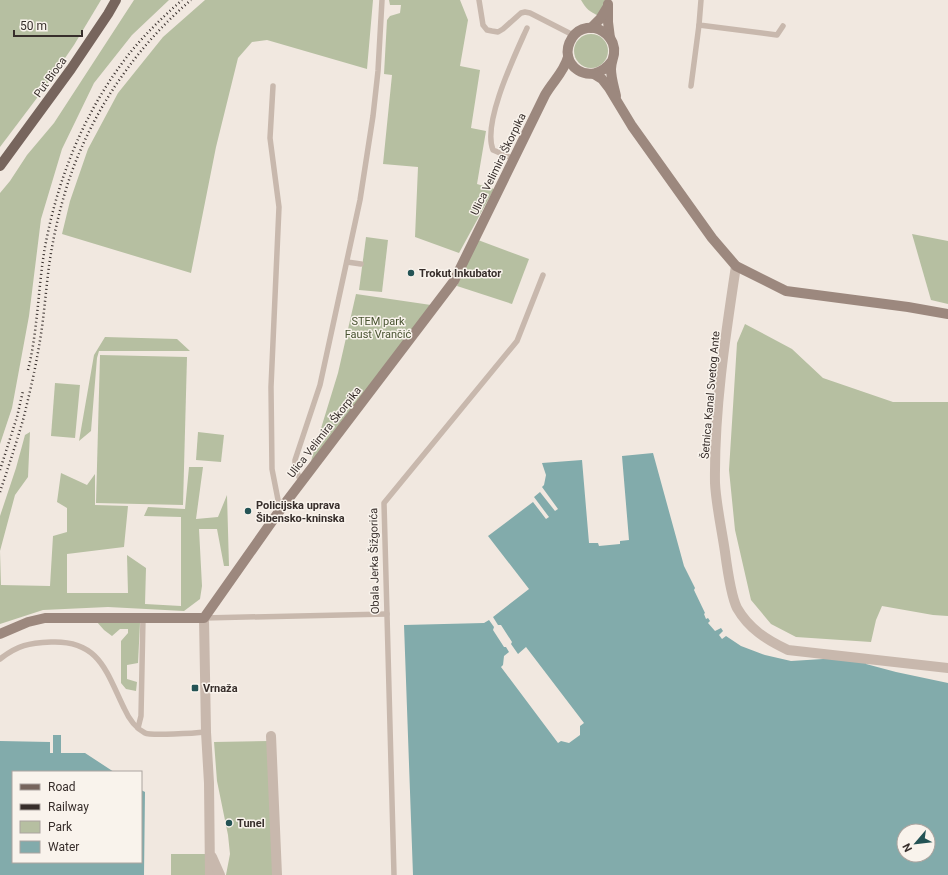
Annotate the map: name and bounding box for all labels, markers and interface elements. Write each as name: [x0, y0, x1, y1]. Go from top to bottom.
scale bar: [14, 12, 82, 38]
text: 50 m: [20, 19, 47, 33]
street label: Put Bioca: [31, 54, 69, 100]
street label: Ulica Velimira Škorpika: [468, 111, 529, 217]
place label: Trokut Inkubator: [419, 267, 501, 280]
marker: Trokut Inkubator: [406, 268, 416, 278]
park label: STEM park Faust Vrančić: [345, 315, 412, 341]
street label: Šetnica Kanal Svetog Ante: [698, 330, 723, 460]
street label: Ulica Velimira Škorpika: [285, 384, 364, 480]
place label: Policijska uprava Šibensko-kninska: [256, 499, 345, 525]
marker: Policijska uprava Šibensko-kninska: [243, 506, 253, 516]
street label: Obala Jerka Šižgorića: [367, 508, 382, 614]
place label: Vrnaža: [203, 682, 238, 695]
marker: Vrnaža: [190, 683, 200, 693]
legend: [12, 771, 142, 863]
text: Road: [48, 780, 76, 794]
text: Railway: [48, 800, 89, 814]
place label: Tunel: [237, 817, 265, 830]
marker: Tunel: [224, 818, 234, 828]
text: Park: [48, 820, 73, 834]
north arrow: [896, 823, 936, 863]
text: Water: [48, 840, 79, 854]
text: N: [900, 841, 915, 854]

